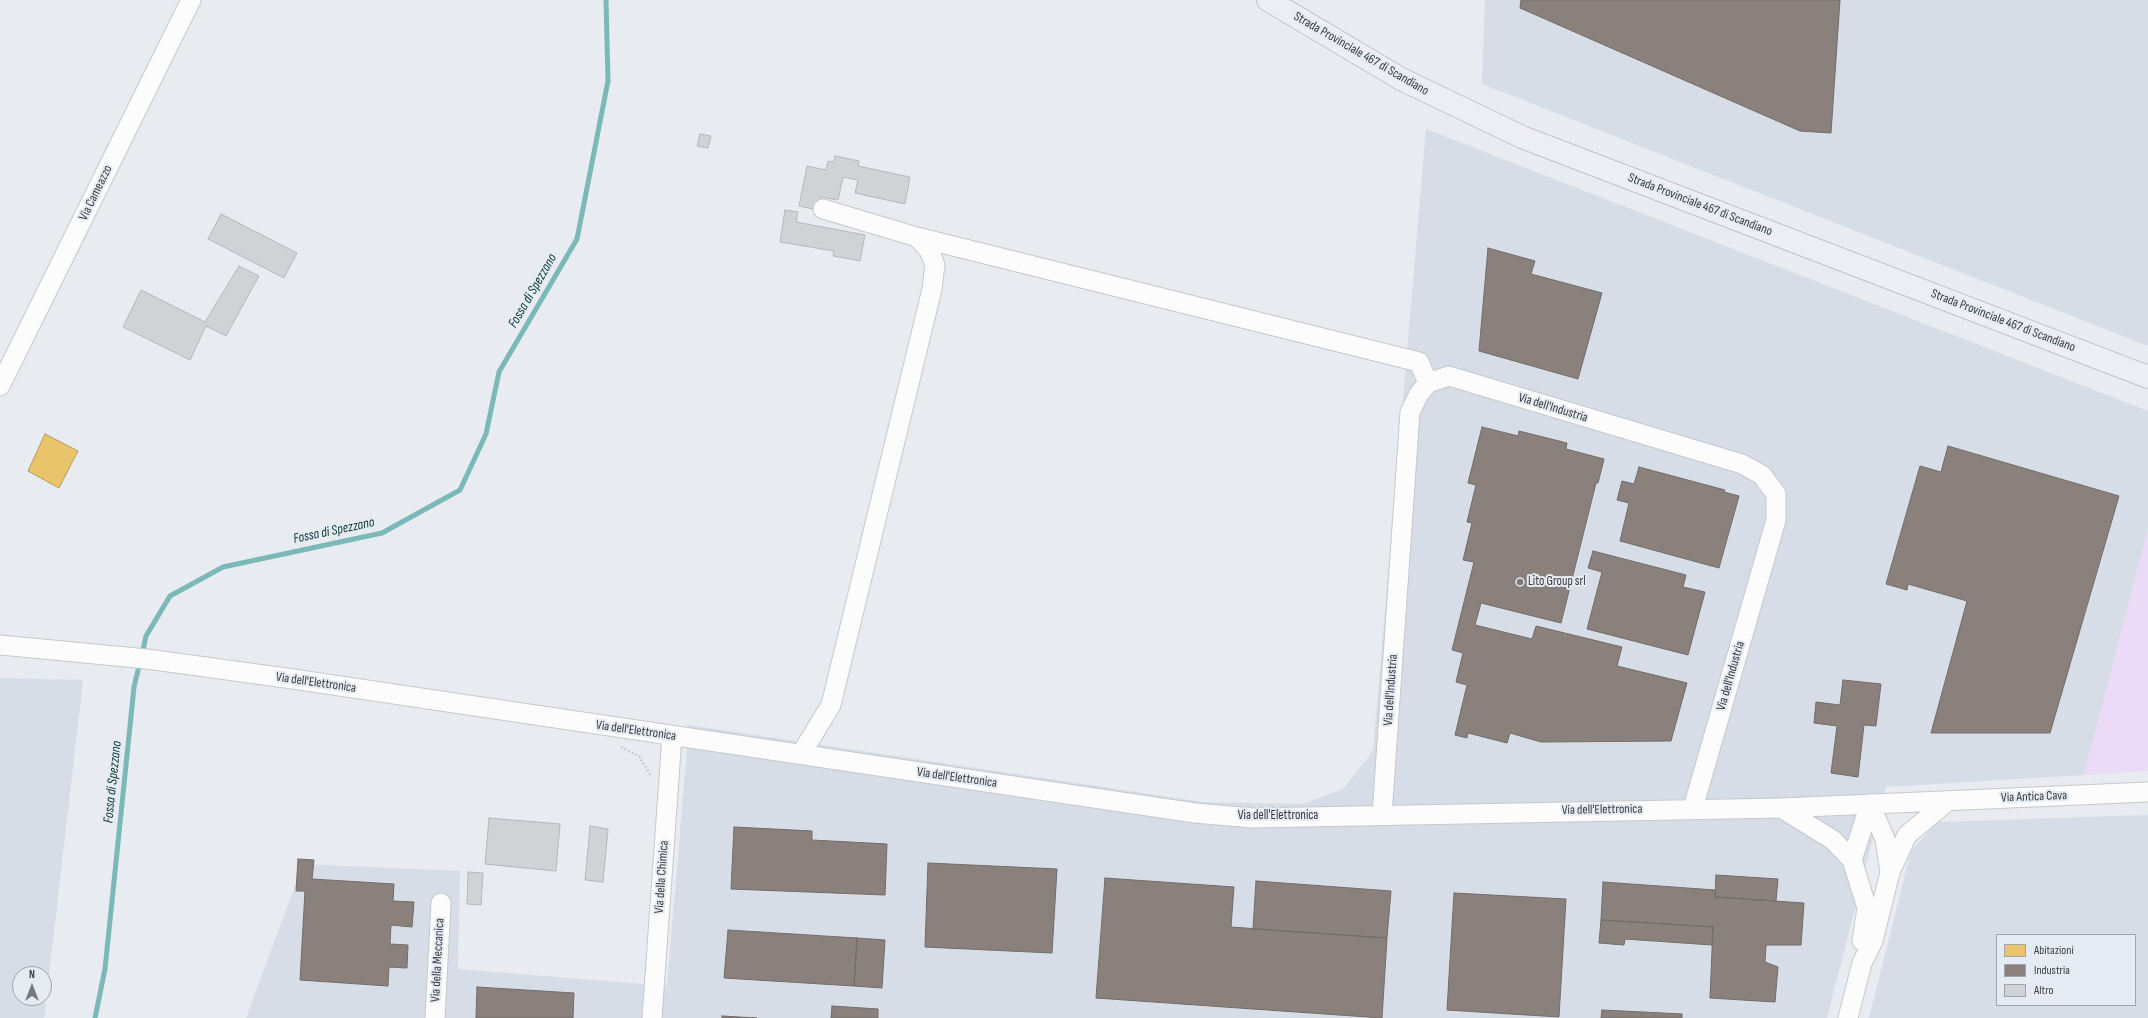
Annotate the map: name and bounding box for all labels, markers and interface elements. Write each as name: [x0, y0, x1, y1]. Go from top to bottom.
street label: Strada Provinciale 467 di Scandiano: [1291, 9, 1431, 99]
street label: Via Cameazzo: [76, 163, 116, 223]
street label: Strada Provinciale 467 di Scandiano: [1626, 170, 1774, 240]
water label: Fossa di Spezzano: [505, 251, 561, 331]
street label: Strada Provinciale 467 di Scandiano: [1929, 286, 2077, 356]
street label: Via dell'Industria: [1516, 390, 1590, 426]
water label: Fossa di Spezzano: [292, 514, 376, 548]
place label: Lito Group srl: [1528, 574, 1586, 590]
marker: Lito Group srl: [1515, 577, 1525, 587]
street label: Via dell'Industria: [1714, 639, 1748, 713]
street label: Via dell'Industria: [1381, 654, 1401, 726]
street label: Via dell'Elettronica: [275, 670, 357, 696]
street label: Via dell'Elettronica: [595, 718, 677, 744]
water label: Fossa di Spezzano: [100, 740, 126, 824]
street label: Via dell'Elettronica: [916, 765, 998, 791]
street label: Via Antica Cava: [2001, 788, 2067, 806]
street label: Via dell'Elettronica: [1562, 801, 1642, 819]
street label: Via dell'Elettronica: [1238, 808, 1318, 824]
street label: Via della Chimica: [652, 840, 672, 914]
street label: Via della Meccanica: [428, 918, 448, 1002]
legend: [1996, 934, 2136, 1006]
text: Abitazioni: [2034, 943, 2074, 958]
text: Industria: [2034, 963, 2070, 978]
north arrow: [12, 966, 52, 1006]
text: N: [29, 968, 35, 981]
text: Altro: [2034, 983, 2053, 998]

